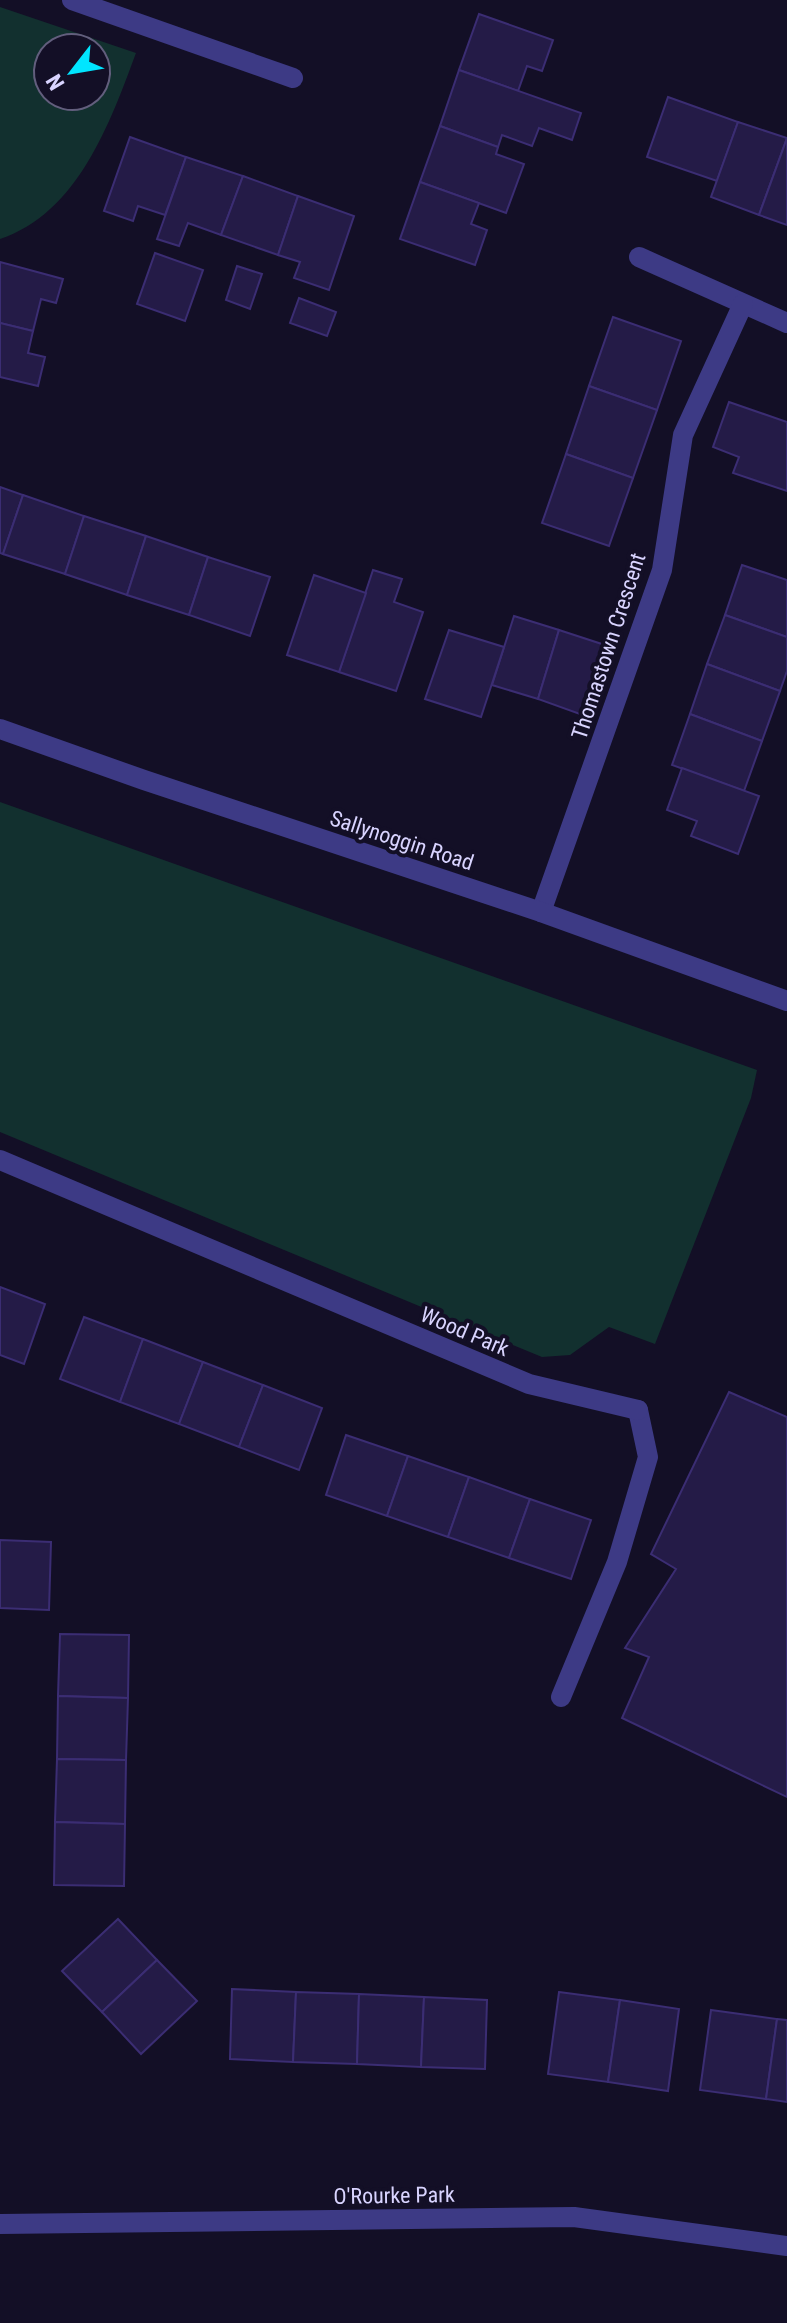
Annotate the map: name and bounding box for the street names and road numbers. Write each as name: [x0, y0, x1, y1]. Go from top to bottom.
street label: Thomastown Crescent: [567, 550, 650, 743]
street label: Sallynoggin Road: [327, 805, 477, 875]
street label: Wood Park: [417, 1302, 513, 1361]
street label: O'Rourke Park: [333, 2182, 455, 2209]

